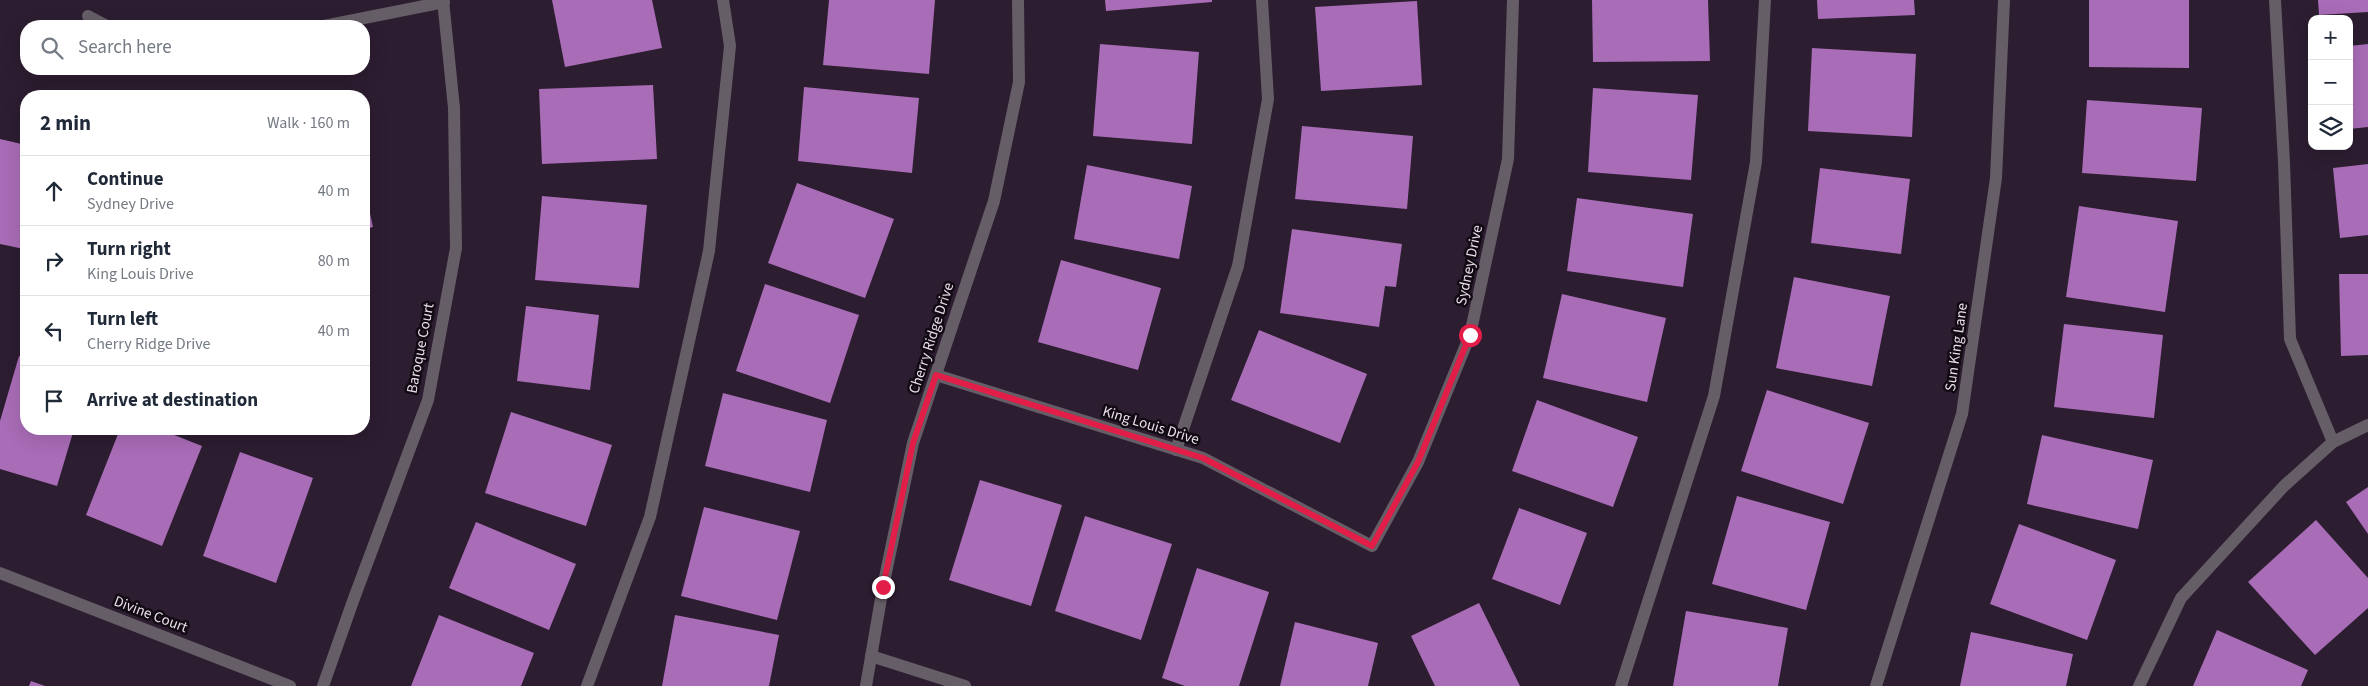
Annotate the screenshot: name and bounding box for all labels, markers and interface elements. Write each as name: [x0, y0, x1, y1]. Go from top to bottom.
map controls: [2308, 15, 2353, 150]
button: +: [2308, 15, 2353, 60]
search box: [20, 20, 370, 75]
icon: search: [38, 34, 66, 62]
text: Search here: [78, 34, 172, 61]
button: −: [2308, 60, 2353, 105]
button: layers: [2308, 105, 2353, 150]
text: 2 min: [40, 108, 91, 138]
text: Walk · 160 m: [267, 112, 350, 134]
text: Continue: [87, 166, 164, 193]
icon: ahead: [40, 177, 68, 205]
text: 40 m: [318, 180, 350, 202]
text: Sydney Drive: [87, 193, 174, 215]
street label: Sydney Drive: [1451, 223, 1488, 307]
text: Turn right: [87, 236, 171, 263]
icon: right: [40, 247, 68, 275]
text: 80 m: [318, 250, 350, 272]
text: King Louis Drive: [87, 263, 194, 285]
street label: Cherry Ridge Drive: [904, 280, 959, 396]
street label: Baroque Court: [401, 301, 440, 395]
street label: Sun King Lane: [1940, 302, 1973, 393]
text: Turn left: [87, 306, 158, 333]
icon: left: [40, 317, 68, 345]
text: 40 m: [318, 320, 350, 342]
route start: [1459, 324, 1482, 347]
text: Cherry Ridge Drive: [87, 333, 211, 355]
icon: arrive: [40, 387, 68, 415]
text: Arrive at destination: [87, 387, 258, 414]
street label: King Louis Drive: [1100, 401, 1202, 450]
route end: [872, 576, 895, 599]
street label: Divine Court: [111, 591, 191, 638]

